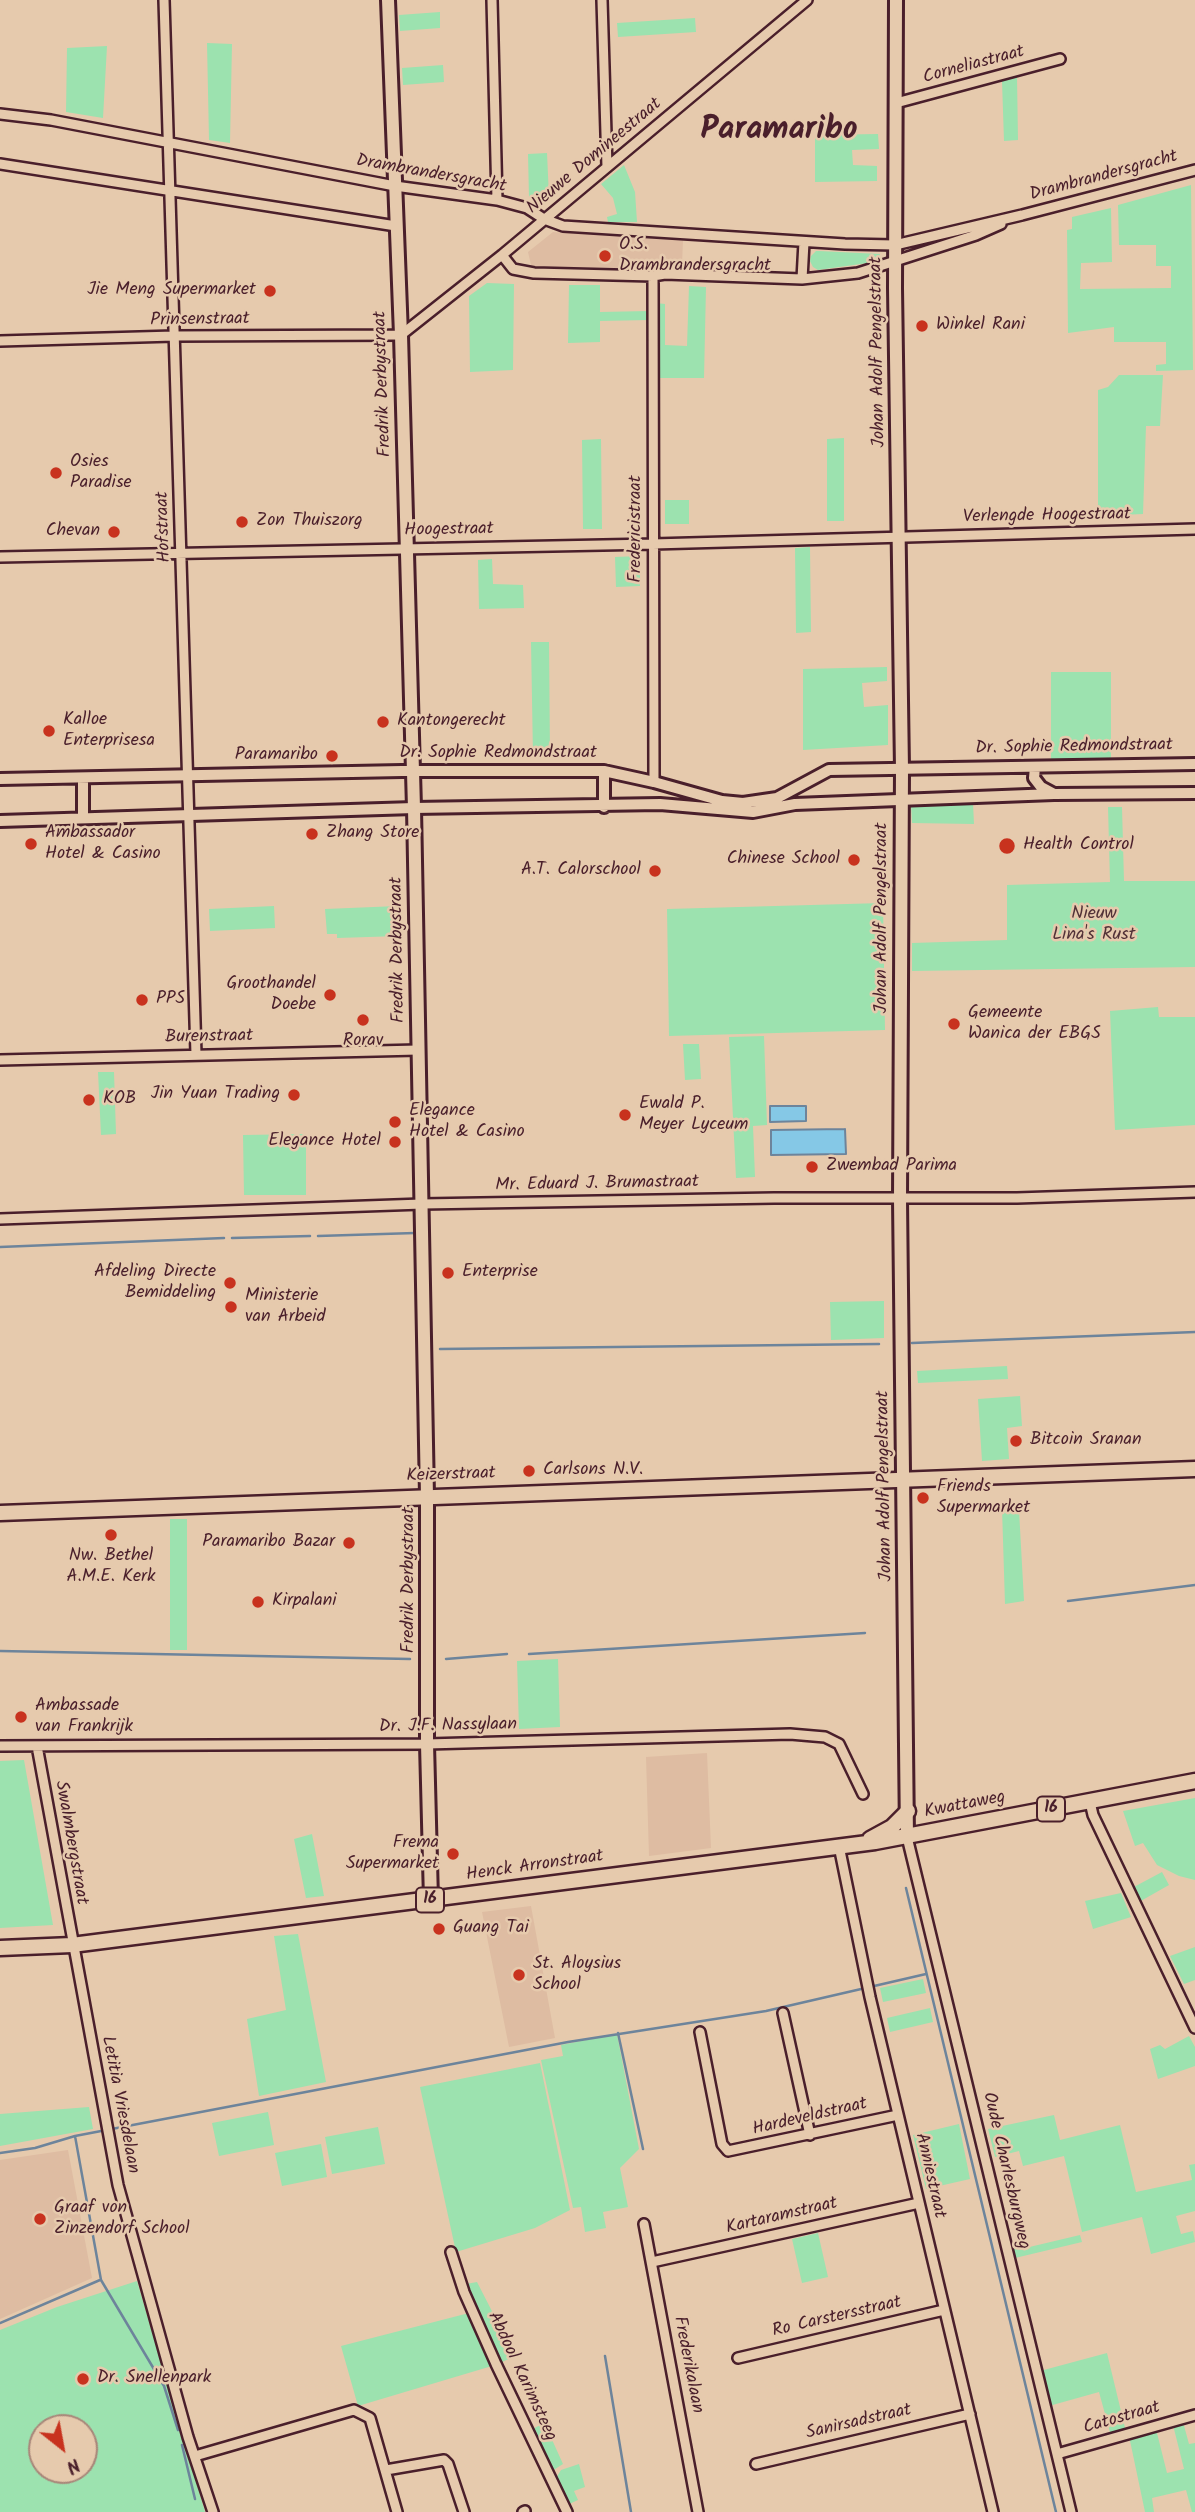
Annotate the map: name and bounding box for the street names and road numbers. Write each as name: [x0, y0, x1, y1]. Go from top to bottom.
street label: Corneliastraat: [921, 42, 1027, 90]
street label: Nieuwe Domineestraat: [523, 94, 667, 220]
street label: Drambrandersgracht: [1028, 147, 1180, 207]
street label: Drambrandersgracht: [354, 151, 508, 199]
street label: Johan Adolf Pengelstraat: [867, 256, 891, 448]
street label: Prinsenstraat: [150, 309, 250, 333]
street label: Fredrik Derbystraat: [371, 310, 397, 458]
street label: Fredericistraat: [626, 475, 648, 583]
street label: Hofstraat: [153, 491, 177, 563]
street label: Verlengde Hoogestraat: [963, 505, 1131, 529]
street label: Hoogestraat: [404, 519, 494, 543]
street label: Dr. Sophie Redmondstraat: [975, 735, 1173, 761]
street label: Dr. Sophie Redmondstraat: [399, 743, 597, 765]
street label: Johan Adolf Pengelstraat: [872, 823, 894, 1013]
street label: Fredrik Derbystraat: [387, 877, 411, 1023]
street label: Burenstraat: [165, 1026, 253, 1050]
street label: Mr. Eduard J. Brumastraat: [495, 1172, 699, 1198]
street label: Johan Adolf Pengelstraat: [874, 1390, 898, 1582]
street label: Keizerstraat: [406, 1464, 496, 1488]
street label: Fredrik Derbystraat: [399, 1507, 421, 1653]
street label: Dr. J.F. Nassylaan: [379, 1715, 517, 1739]
street label: Swalmbergstraat: [48, 1779, 92, 1907]
street label: Kwattaweg: [923, 1788, 1007, 1824]
road number: 16: [1037, 1797, 1065, 1822]
street label: Henck Arronstraat: [465, 1847, 605, 1887]
road number: 16: [416, 1888, 444, 1912]
street label: Letitia Vriesdelaan: [95, 2034, 143, 2176]
street label: Oude Charlesburgweg: [976, 2090, 1034, 2252]
street label: Hardeveldstraat: [751, 2094, 869, 2142]
street label: Anniestraat: [909, 2131, 949, 2221]
street label: Kartaramstraat: [724, 2194, 840, 2240]
street label: Ro Carstersstraat: [770, 2293, 904, 2343]
street label: Abdool Karimsteeg: [482, 2309, 560, 2445]
street label: Frederikalaan: [667, 2315, 707, 2415]
street label: Catostraat: [1081, 2398, 1163, 2440]
street label: Sanirsadstraat: [804, 2400, 914, 2446]

